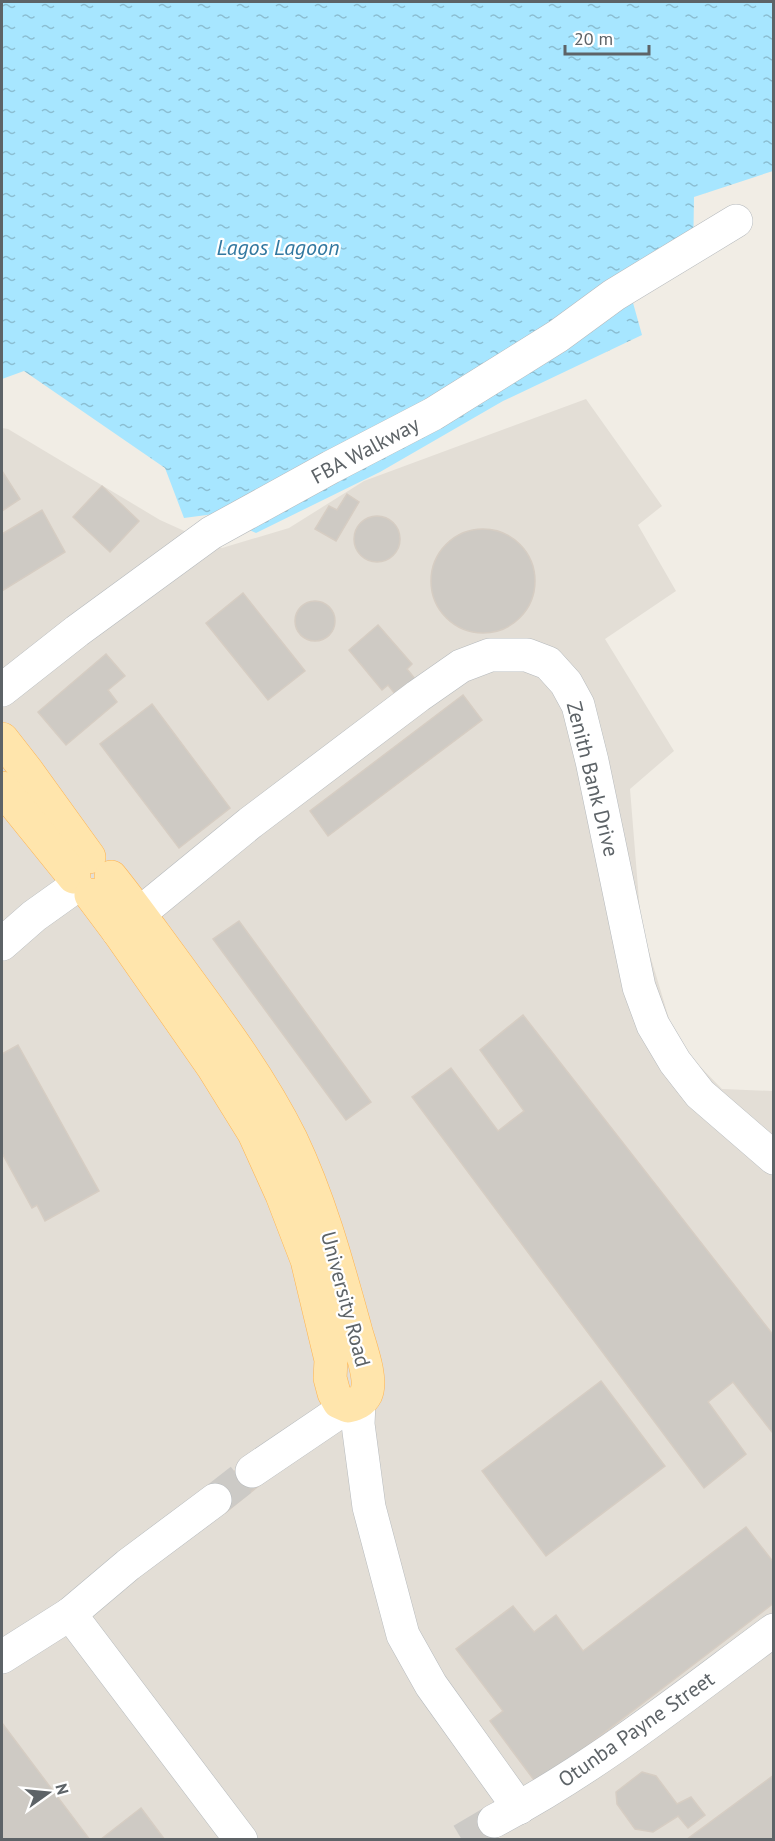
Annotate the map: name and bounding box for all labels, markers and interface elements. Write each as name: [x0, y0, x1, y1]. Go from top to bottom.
scale bar: [565, 18, 649, 56]
text: 20 m: [574, 27, 613, 50]
water label: Lagos Lagoon: [217, 233, 339, 261]
street label: FBA Walkway: [306, 410, 424, 490]
street label: Zenith Bank Drive: [561, 699, 625, 859]
street label: University Road: [315, 1228, 377, 1370]
street label: Otunba Payne Street: [553, 1665, 719, 1793]
north arrow: [18, 1763, 78, 1823]
text: N: [51, 1781, 74, 1797]

